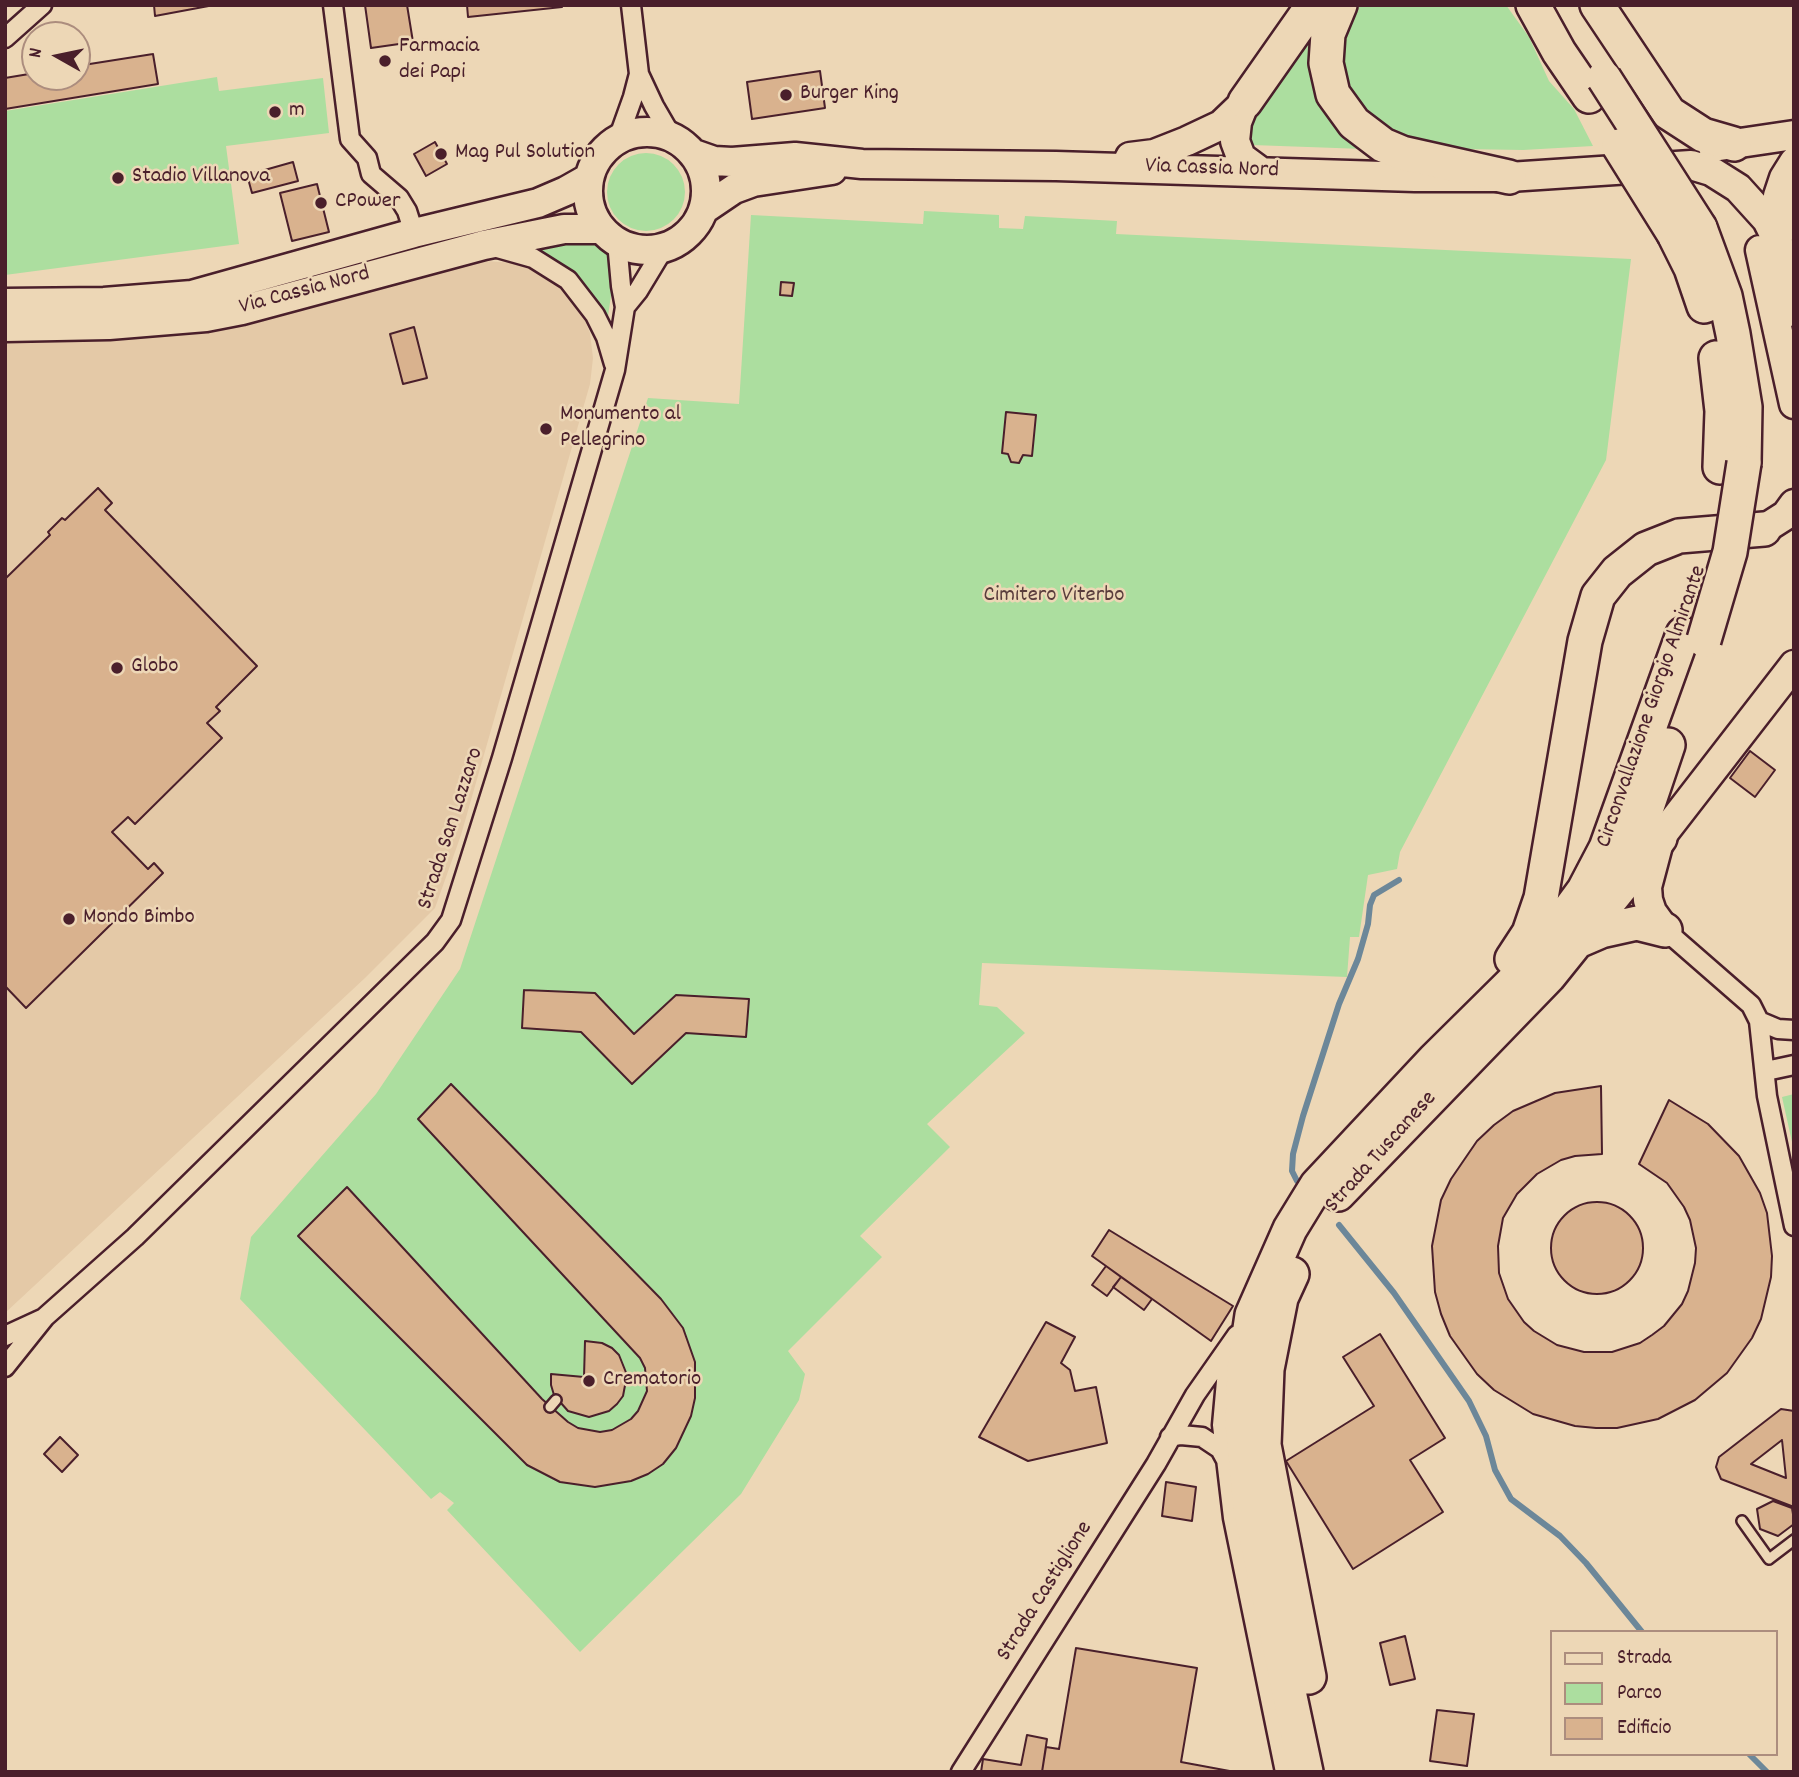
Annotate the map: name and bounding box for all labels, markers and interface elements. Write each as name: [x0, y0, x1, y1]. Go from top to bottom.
north arrow: [21, 21, 91, 91]
place label: Farmacia dei Papi: [399, 34, 479, 88]
text: N: [23, 46, 51, 60]
marker: Farmacia dei Papi: [377, 53, 393, 69]
place label: Burger King: [800, 81, 899, 109]
marker: Burger King: [778, 87, 794, 103]
place label: m: [289, 98, 305, 126]
marker: m: [267, 104, 283, 120]
place label: Mag Pul Solution: [455, 140, 595, 168]
marker: Mag Pul Solution: [433, 146, 449, 162]
street label: Via Cassia Nord: [1145, 154, 1279, 186]
place label: Stadio Villanova: [132, 164, 270, 192]
marker: Stadio Villanova: [110, 170, 126, 186]
place label: CPower: [335, 189, 401, 217]
marker: CPower: [313, 195, 329, 211]
street label: Via Cassia Nord: [237, 261, 373, 323]
place label: Monumento al Pellegrino: [560, 402, 681, 456]
marker: Monumento al Pellegrino: [538, 421, 554, 437]
street label: Circonvallazione Giorgio Almirante: [1592, 562, 1714, 852]
park label: Cimitero Viterbo: [984, 583, 1124, 611]
place label: Globo: [131, 654, 179, 682]
marker: Globo: [109, 660, 125, 676]
street label: Strada San Lazzaro: [413, 744, 491, 914]
place label: Mondo Bimbo: [83, 905, 195, 933]
marker: Mondo Bimbo: [61, 911, 77, 927]
street label: Strada Tuscanese: [1320, 1086, 1444, 1220]
place label: Crematorio: [603, 1367, 701, 1395]
marker: Crematorio: [581, 1373, 597, 1389]
street label: Strada Castiglione: [992, 1517, 1100, 1667]
legend: [1550, 1630, 1778, 1756]
text: Strada: [1617, 1644, 1671, 1674]
text: Parco: [1617, 1679, 1662, 1709]
text: Edificio: [1617, 1714, 1672, 1744]

